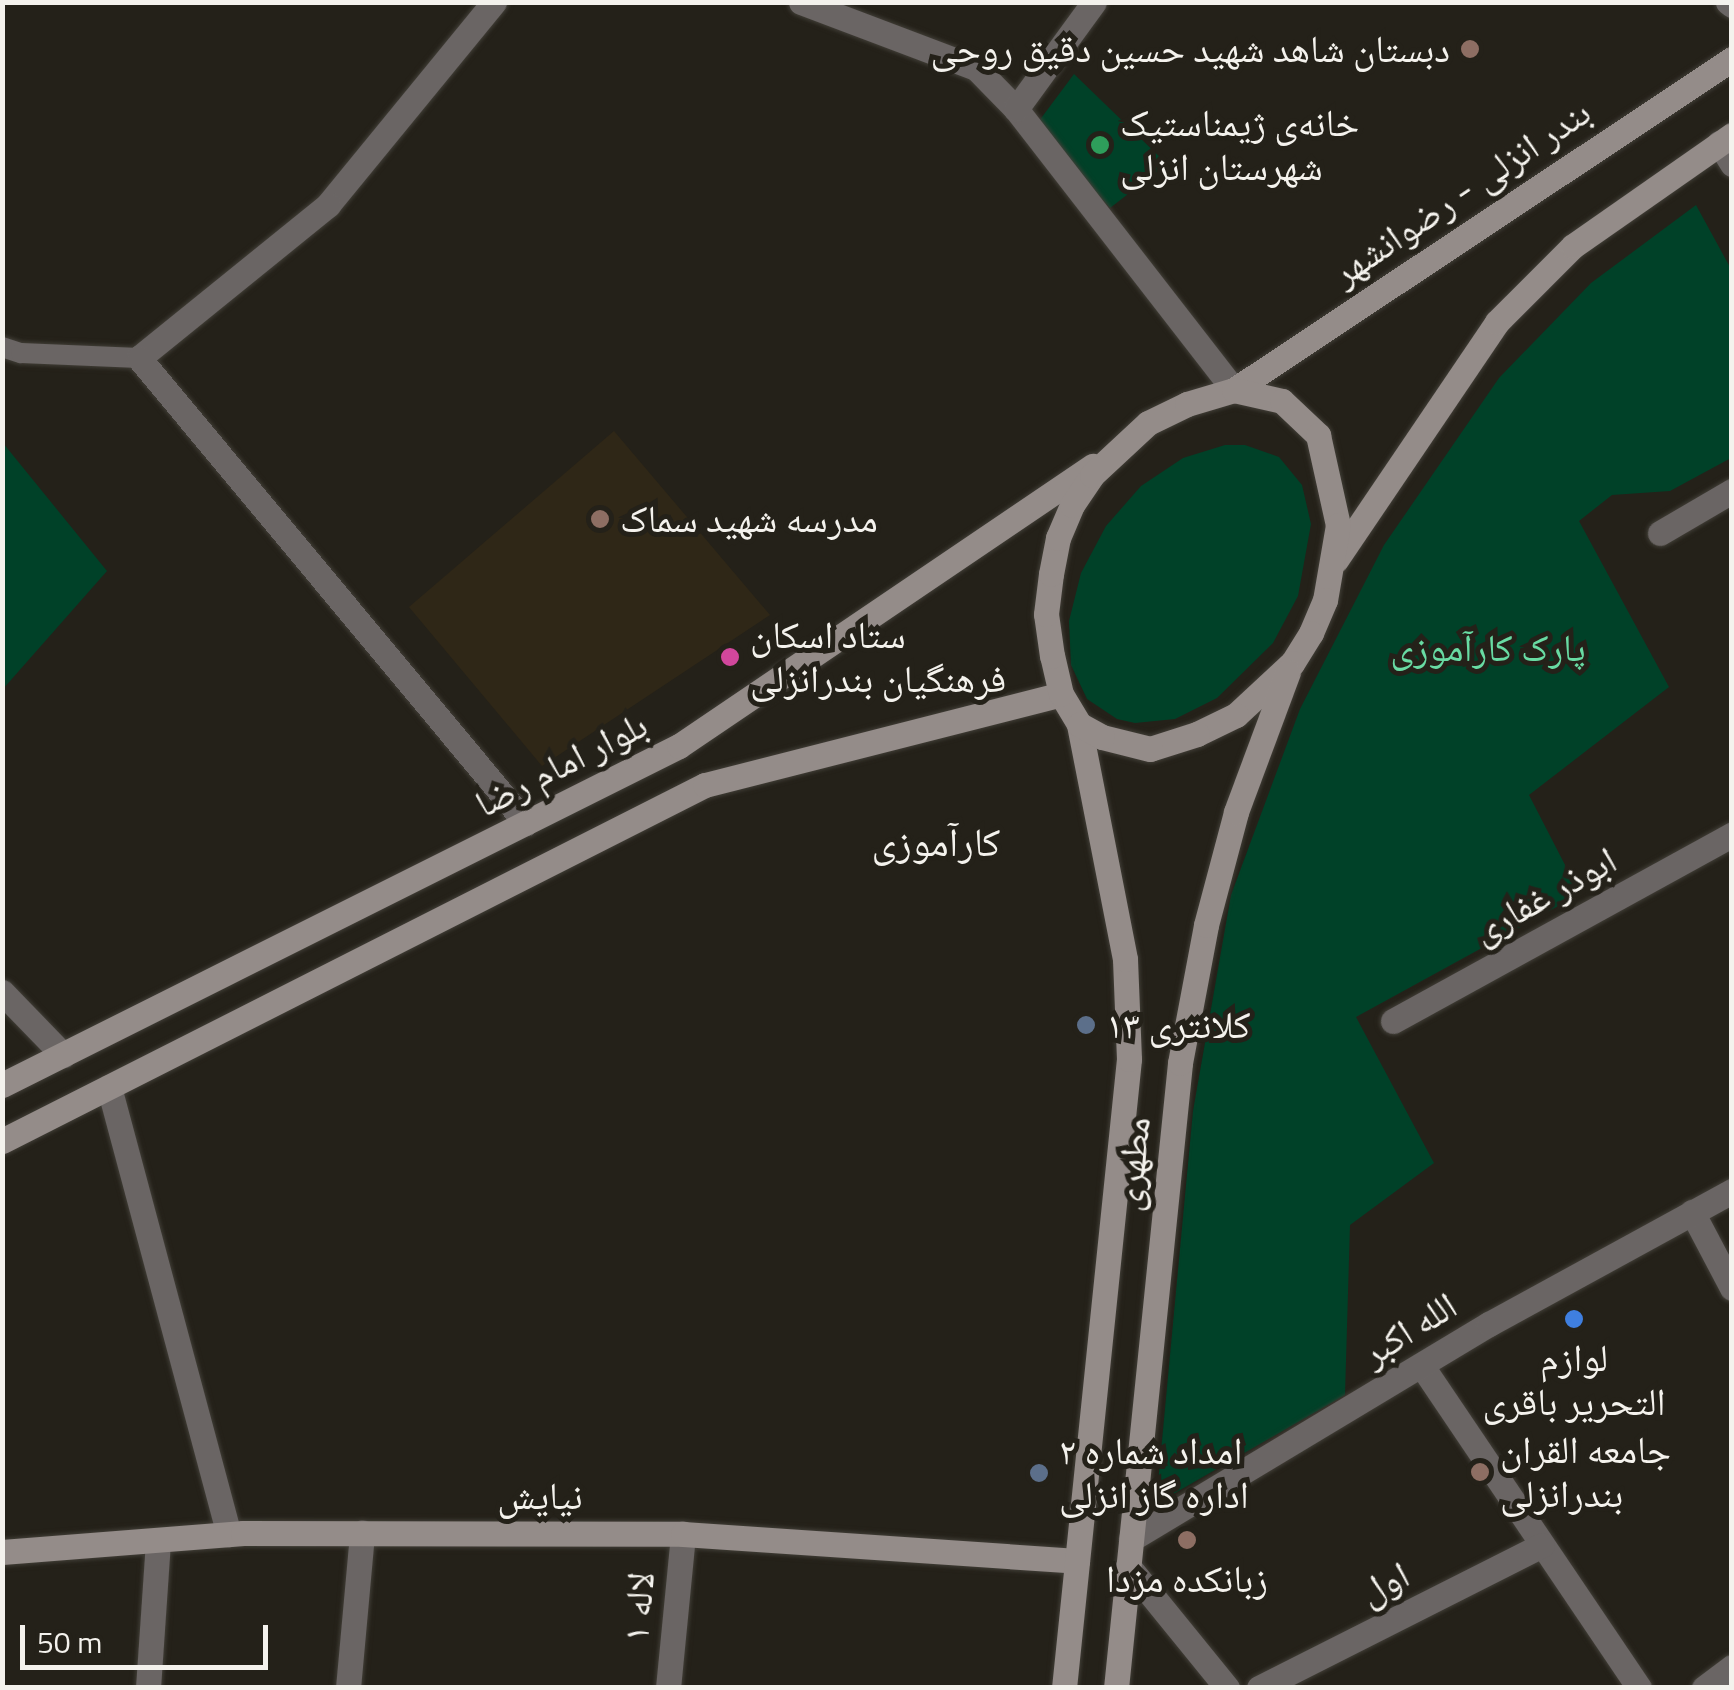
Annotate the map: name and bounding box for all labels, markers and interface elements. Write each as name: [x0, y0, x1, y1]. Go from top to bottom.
place label: دبستان شاهد شهید حسین دقیق روحی: [930, 26, 1450, 72]
marker: دبستان شاهد شهید حسین دقیق روحی: [1459, 38, 1481, 60]
street label: بندر انزلی - رضوانشهر: [1323, 89, 1599, 295]
place label: خانه‌ی ژیمناستیک شهرستان انزلی: [1120, 100, 1359, 190]
marker: خانه‌ی ژیمناستیک شهرستان انزلی: [1089, 134, 1111, 156]
place label: مدرسه شهید سماک: [620, 496, 878, 542]
marker: مدرسه شهید سماک: [589, 508, 611, 530]
place label: ستاد اسکان فرهنگیان بندرانزلی: [750, 612, 1006, 702]
park label: پارک کارآموزی: [1390, 625, 1586, 671]
marker: ستاد اسکان فرهنگیان بندرانزلی: [719, 646, 741, 668]
street label: بلوار امام رضا: [467, 701, 655, 827]
district label: کارآموزی: [872, 818, 1000, 866]
street label: ابوذر غفاری: [1464, 837, 1624, 953]
place label: کلانتری ۱۳: [1106, 1002, 1250, 1048]
marker: کلانتری ۱۳: [1075, 1014, 1097, 1036]
street label: مطهری: [1104, 1115, 1160, 1213]
street label: الله اکبر: [1353, 1282, 1465, 1376]
marker: لوازم التحریر باقری: [1563, 1308, 1585, 1330]
place label: لوازم التحریر باقری: [1482, 1335, 1666, 1425]
place label: جامعه القران بندرانزلی: [1500, 1427, 1671, 1516]
place label: امداد شماره ۲ اداره گاز انزلی: [1059, 1428, 1249, 1518]
marker: جامعه القران بندرانزلی: [1469, 1461, 1491, 1483]
marker: امداد شماره ۲ اداره گاز انزلی: [1028, 1462, 1050, 1484]
street label: نیایش: [497, 1473, 583, 1519]
marker: زبانکده مزدا: [1176, 1529, 1198, 1551]
street label: اول: [1352, 1551, 1416, 1615]
place label: زبانکده مزدا: [1106, 1556, 1268, 1602]
street label: لاله ۱: [612, 1570, 664, 1644]
scale bar: [25, 1605, 272, 1667]
text: 50 m: [37, 1619, 102, 1665]

